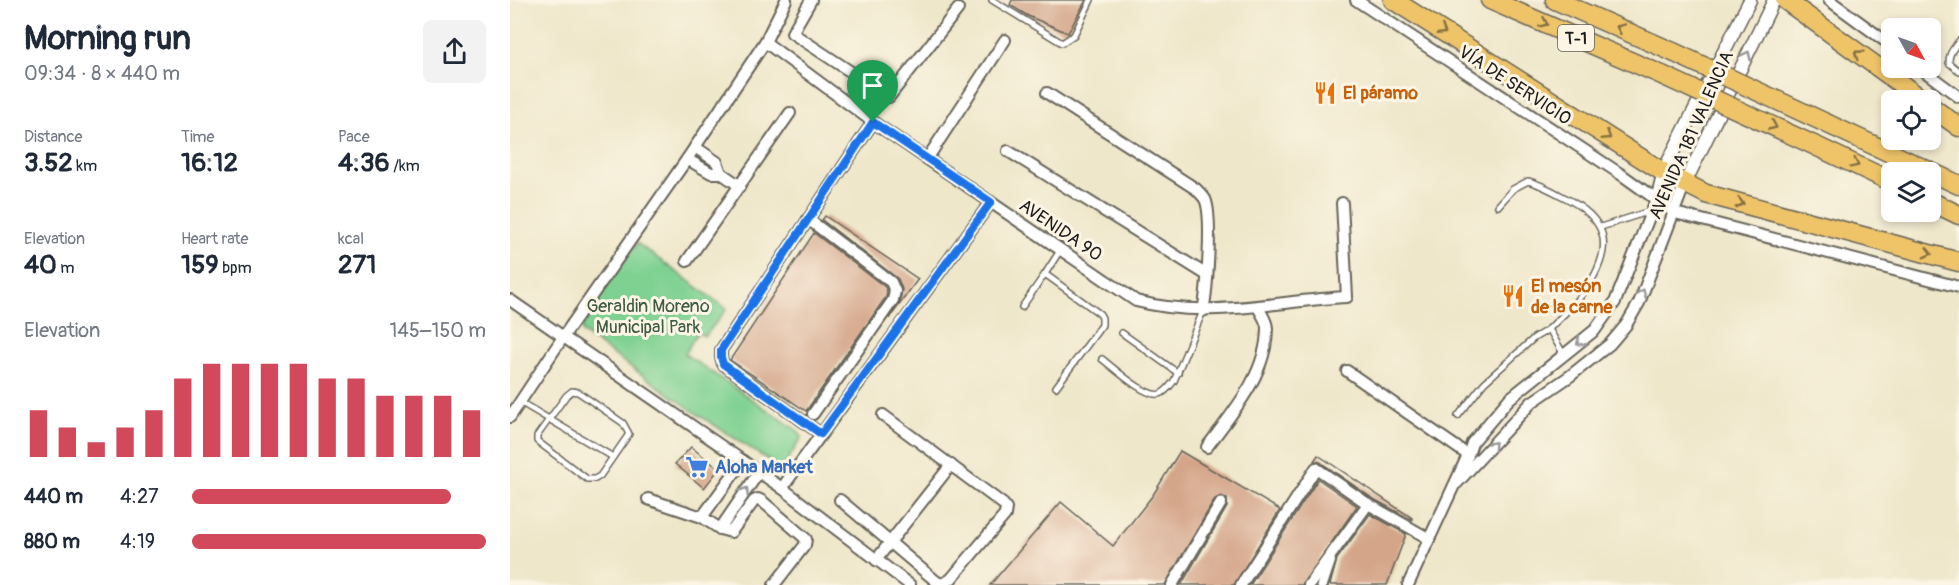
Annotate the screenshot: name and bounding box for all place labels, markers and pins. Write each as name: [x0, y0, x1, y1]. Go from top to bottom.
pin: [847, 60, 898, 122]
restaurant icon: El páramo: [1312, 80, 1338, 106]
place label: El páramo: [1343, 82, 1418, 105]
place label: El mesón de la carne: [1531, 275, 1613, 319]
restaurant icon: El mesón de la carne: [1500, 283, 1526, 309]
supermarket icon: Aloha Market: [684, 454, 710, 480]
place label: Aloha Market: [715, 456, 813, 479]

